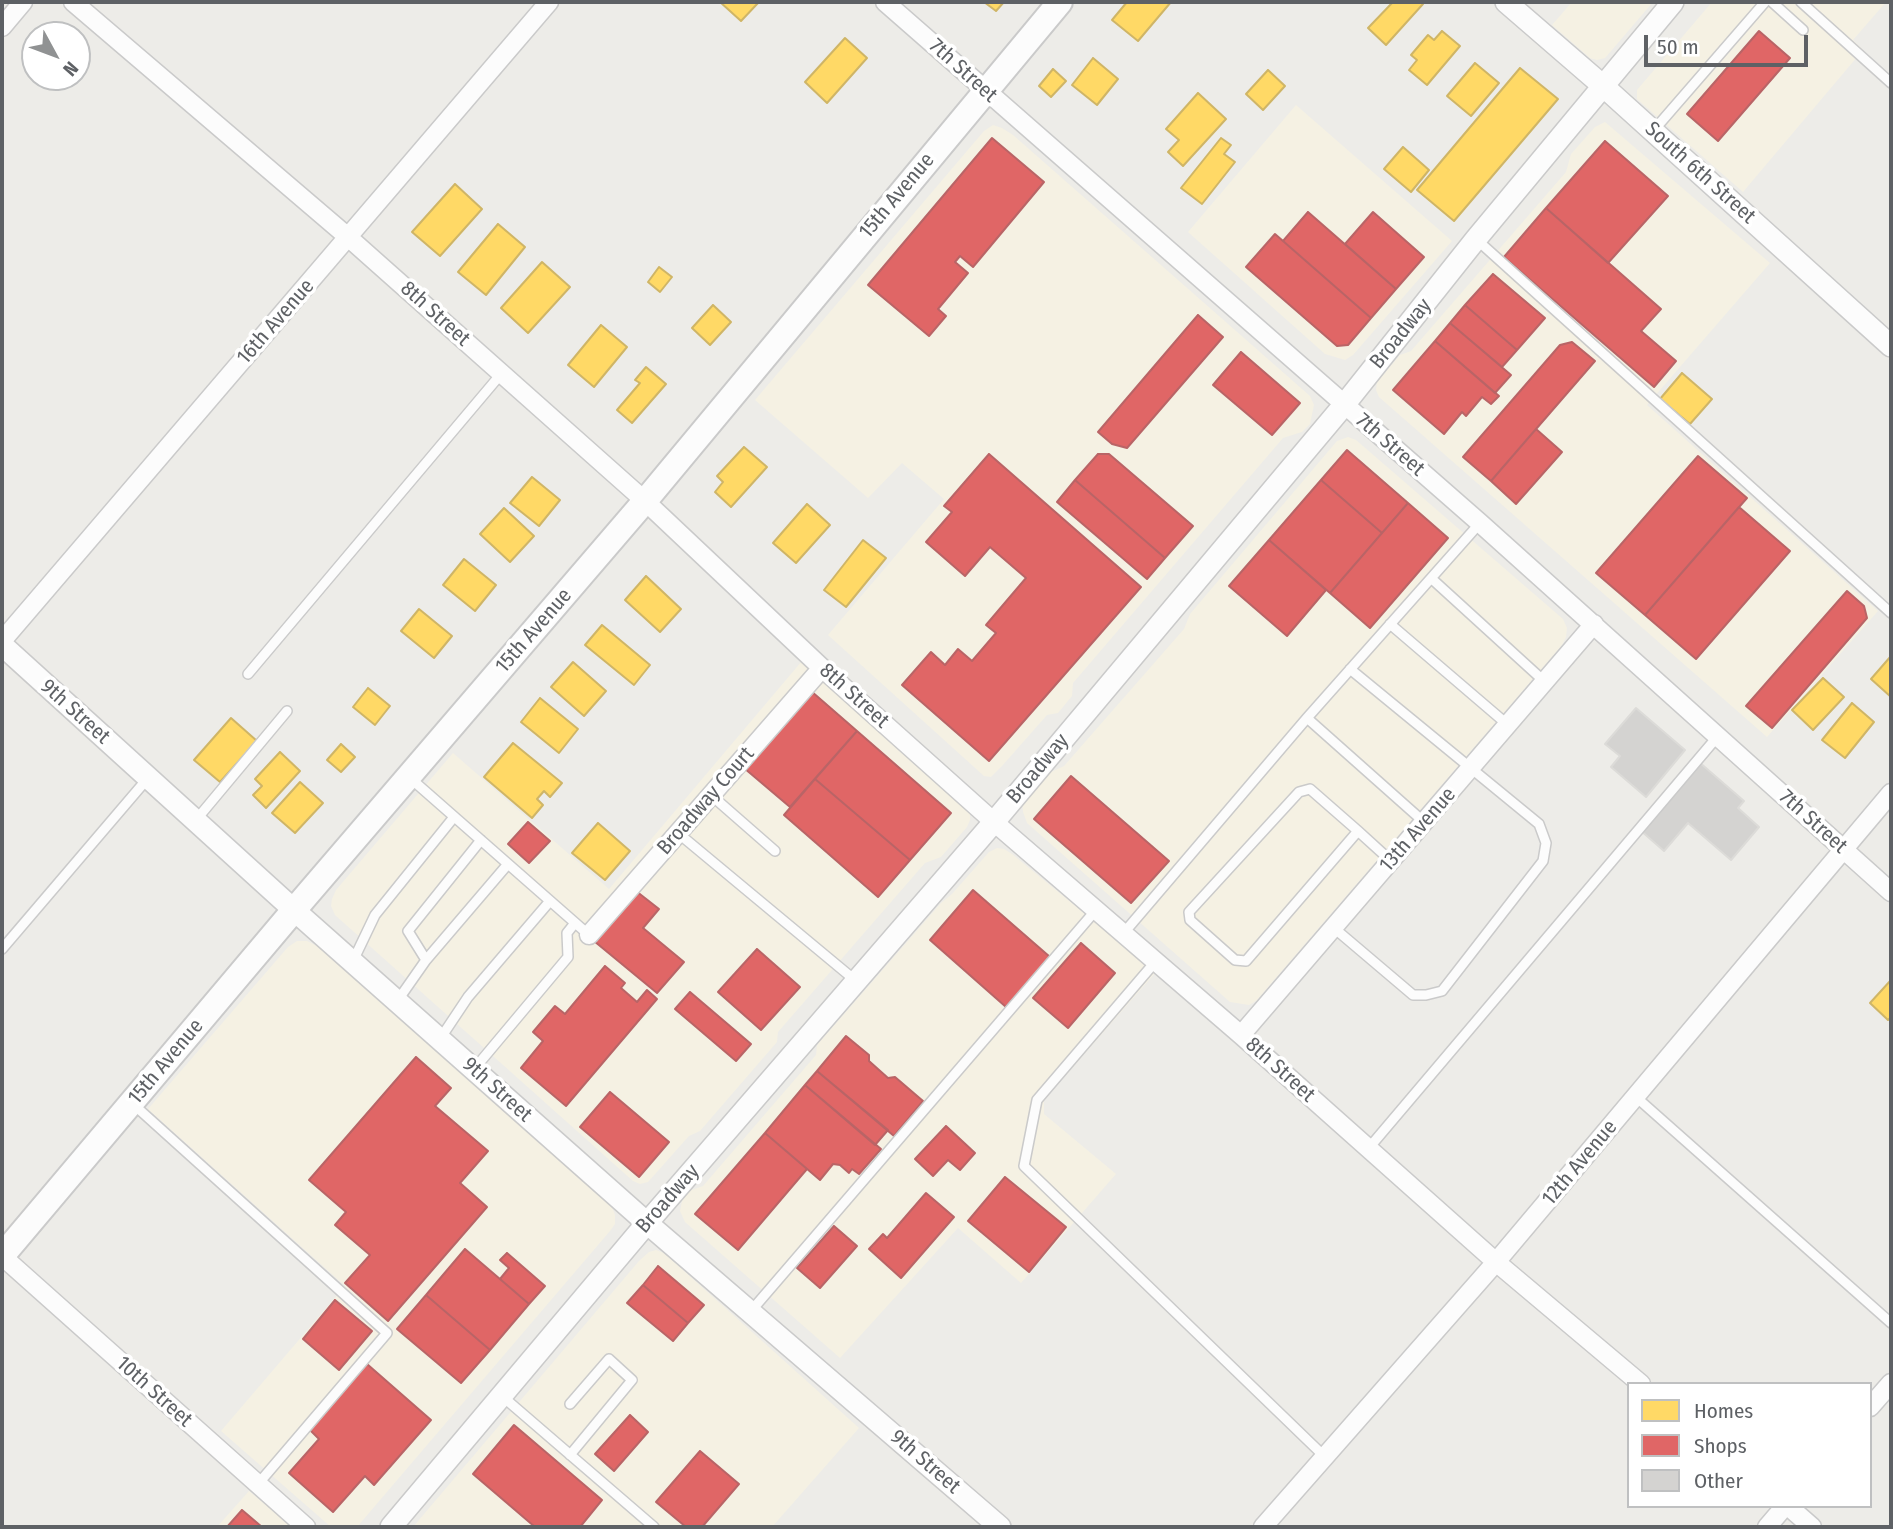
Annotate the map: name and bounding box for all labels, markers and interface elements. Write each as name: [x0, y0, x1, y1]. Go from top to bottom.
north arrow: [21, 21, 91, 91]
scale bar: [1648, 21, 1812, 65]
street label: 7th Street: [924, 34, 1002, 108]
text: 50 m: [1657, 34, 1699, 60]
text: N: [58, 57, 83, 81]
street label: South 6th Street: [1639, 117, 1761, 229]
street label: 15th Avenue: [854, 148, 940, 244]
street label: 16th Avenue: [232, 274, 320, 370]
street label: 8th Street: [395, 276, 475, 352]
street label: Broadway: [1365, 294, 1437, 374]
street label: 7th Street: [1350, 408, 1430, 482]
street label: 15th Avenue: [490, 584, 578, 678]
street label: 8th Street: [814, 658, 894, 734]
street label: 9th Street: [35, 674, 115, 750]
street label: Broadway: [1002, 729, 1074, 809]
street label: Broadway Court: [652, 742, 760, 860]
street label: 13th Avenue: [1374, 783, 1462, 877]
street label: 7th Street: [1774, 785, 1852, 859]
street label: 15th Avenue: [123, 1014, 209, 1110]
street label: 8th Street: [1240, 1032, 1320, 1108]
street label: 9th Street: [457, 1052, 537, 1128]
street label: 12th Avenue: [1537, 1115, 1623, 1211]
street label: Broadway: [631, 1159, 705, 1239]
street label: 10th Street: [111, 1351, 197, 1433]
legend: [1627, 1382, 1872, 1508]
text: Homes: [1694, 1398, 1753, 1424]
street label: 9th Street: [885, 1425, 965, 1499]
text: Shops: [1694, 1433, 1747, 1459]
text: Other: [1694, 1468, 1743, 1494]

